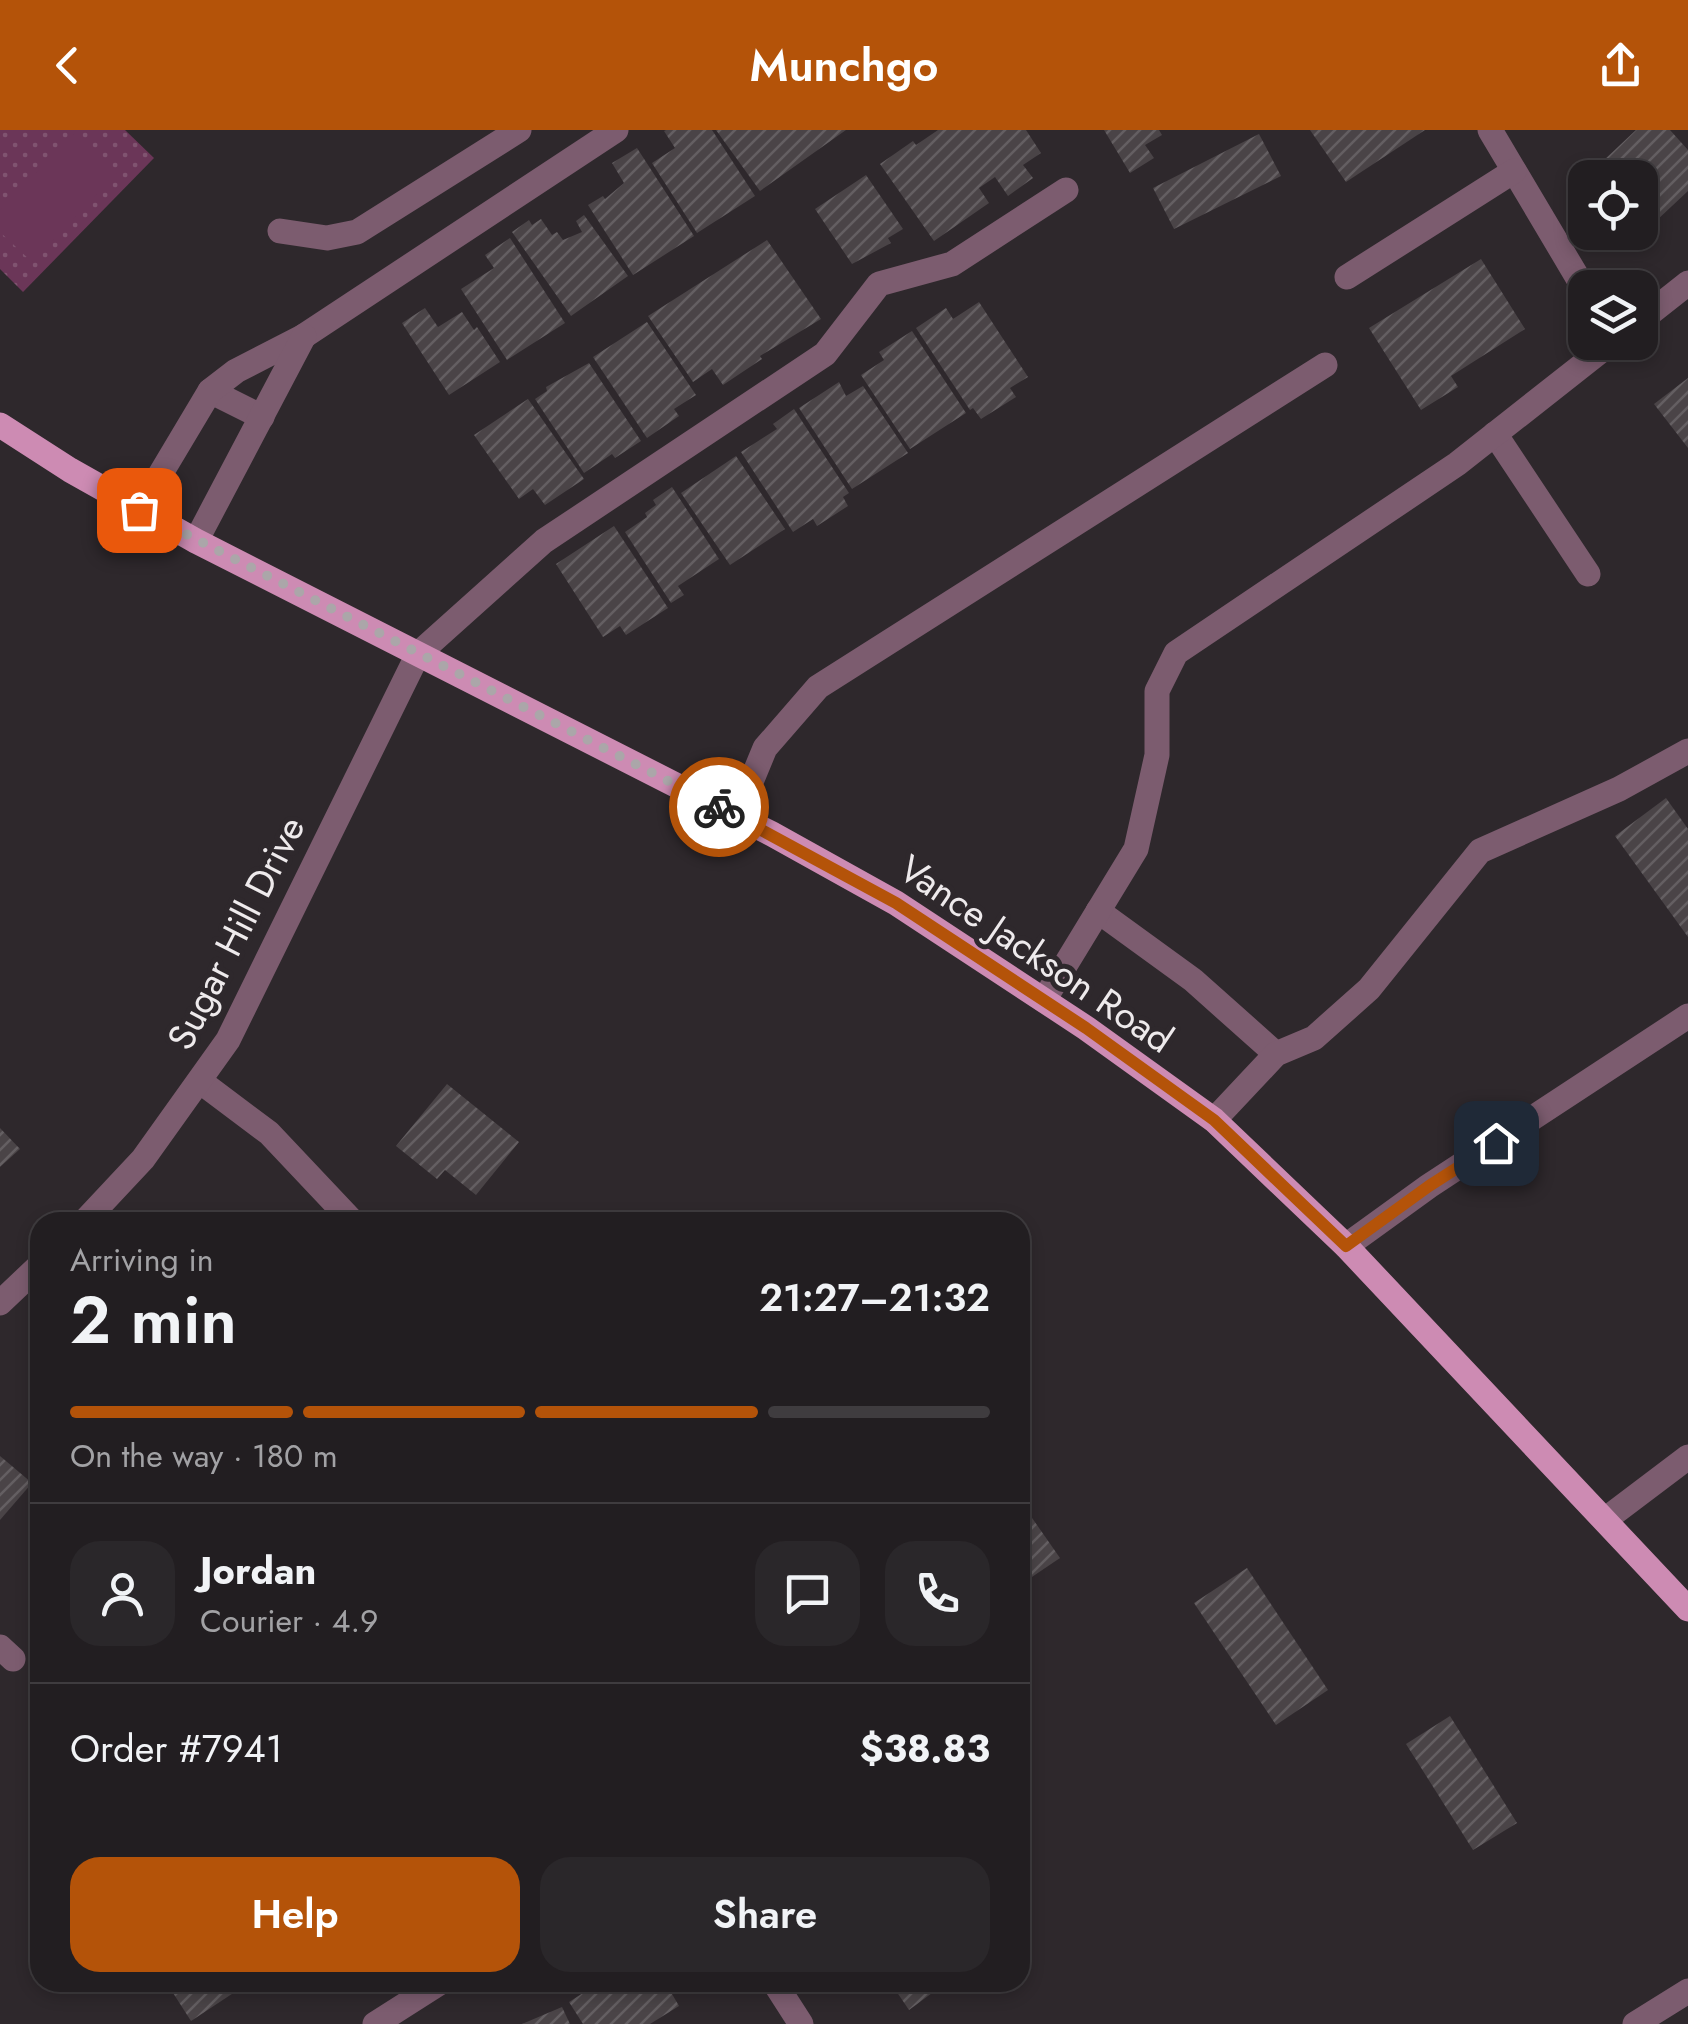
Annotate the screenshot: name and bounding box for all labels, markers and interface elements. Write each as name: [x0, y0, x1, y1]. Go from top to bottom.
text: Munchgo: [749, 33, 939, 98]
icon: back: [40, 38, 95, 93]
icon: share: [1593, 38, 1648, 93]
map controls: [1568, 160, 1658, 360]
button: locate: [1568, 160, 1658, 250]
button: layers: [1568, 270, 1658, 360]
pin: [97, 468, 182, 553]
icon: bag: [112, 483, 167, 538]
courier: [669, 757, 769, 857]
icon: bike: [692, 780, 747, 835]
street label: Sugar Hill Drive: [153, 806, 318, 1059]
street label: Vance Jackson Road: [888, 841, 1184, 1066]
pin: [1454, 1101, 1539, 1186]
icon: home: [1469, 1116, 1524, 1171]
text: Arriving in: [70, 1237, 214, 1283]
text: 21:27–21:32: [759, 1270, 990, 1325]
text: 2 min: [70, 1273, 237, 1367]
text: On the way · 180 m: [70, 1433, 338, 1479]
button: person: [70, 1541, 175, 1646]
button: chat: [755, 1541, 860, 1646]
button: phone: [885, 1541, 990, 1646]
text: Jordan: [200, 1543, 316, 1598]
text: Courier · 4.9: [200, 1598, 378, 1644]
text: Order #7941: [70, 1721, 283, 1776]
text: $38.83: [860, 1721, 990, 1776]
button: Help: [70, 1857, 520, 1972]
button: Share: [540, 1857, 990, 1972]

